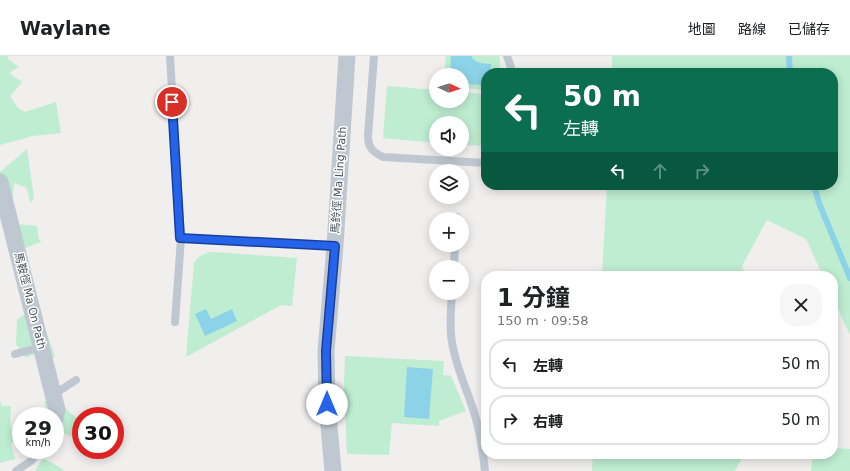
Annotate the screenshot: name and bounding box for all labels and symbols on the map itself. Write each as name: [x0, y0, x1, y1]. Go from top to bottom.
north arrow: [429, 68, 469, 108]
pin: [155, 85, 189, 119]
street label: 馬鈴徑 Ma Ling Path: [329, 126, 349, 234]
street label: 馬鞍徑 Ma On Path: [12, 251, 48, 351]
position arrow: [306, 383, 348, 425]
speed limit sign: 30: [72, 407, 124, 459]

